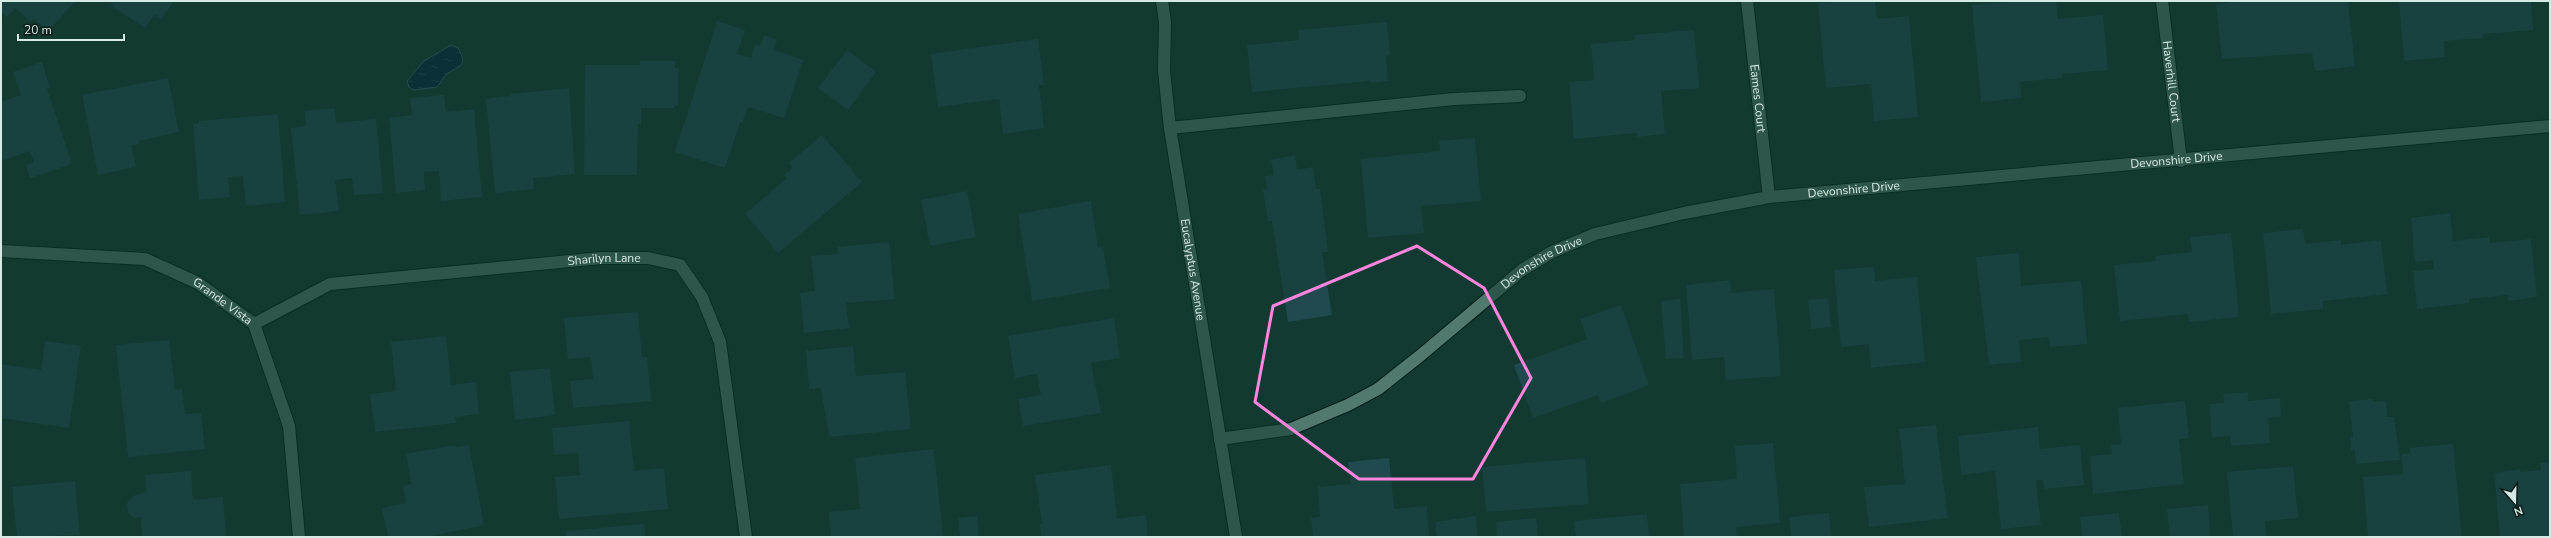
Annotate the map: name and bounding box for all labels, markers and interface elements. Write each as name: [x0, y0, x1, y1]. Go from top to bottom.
scale bar: [18, 16, 124, 42]
text: 20 m: [24, 22, 52, 38]
street label: Haverhill Court: [2159, 40, 2184, 124]
street label: Eames Court: [1746, 63, 1770, 134]
street label: Devonshire Drive: [2130, 148, 2223, 172]
street label: Devonshire Drive: [1807, 177, 1900, 201]
street label: Eucalyptus Avenue: [1177, 218, 1209, 322]
street label: Devonshire Drive: [1497, 232, 1584, 293]
street label: Sharilyn Lane: [567, 250, 641, 269]
street label: Grande Vista: [191, 274, 256, 328]
north arrow: [2495, 482, 2535, 522]
text: N: [2512, 502, 2525, 519]

